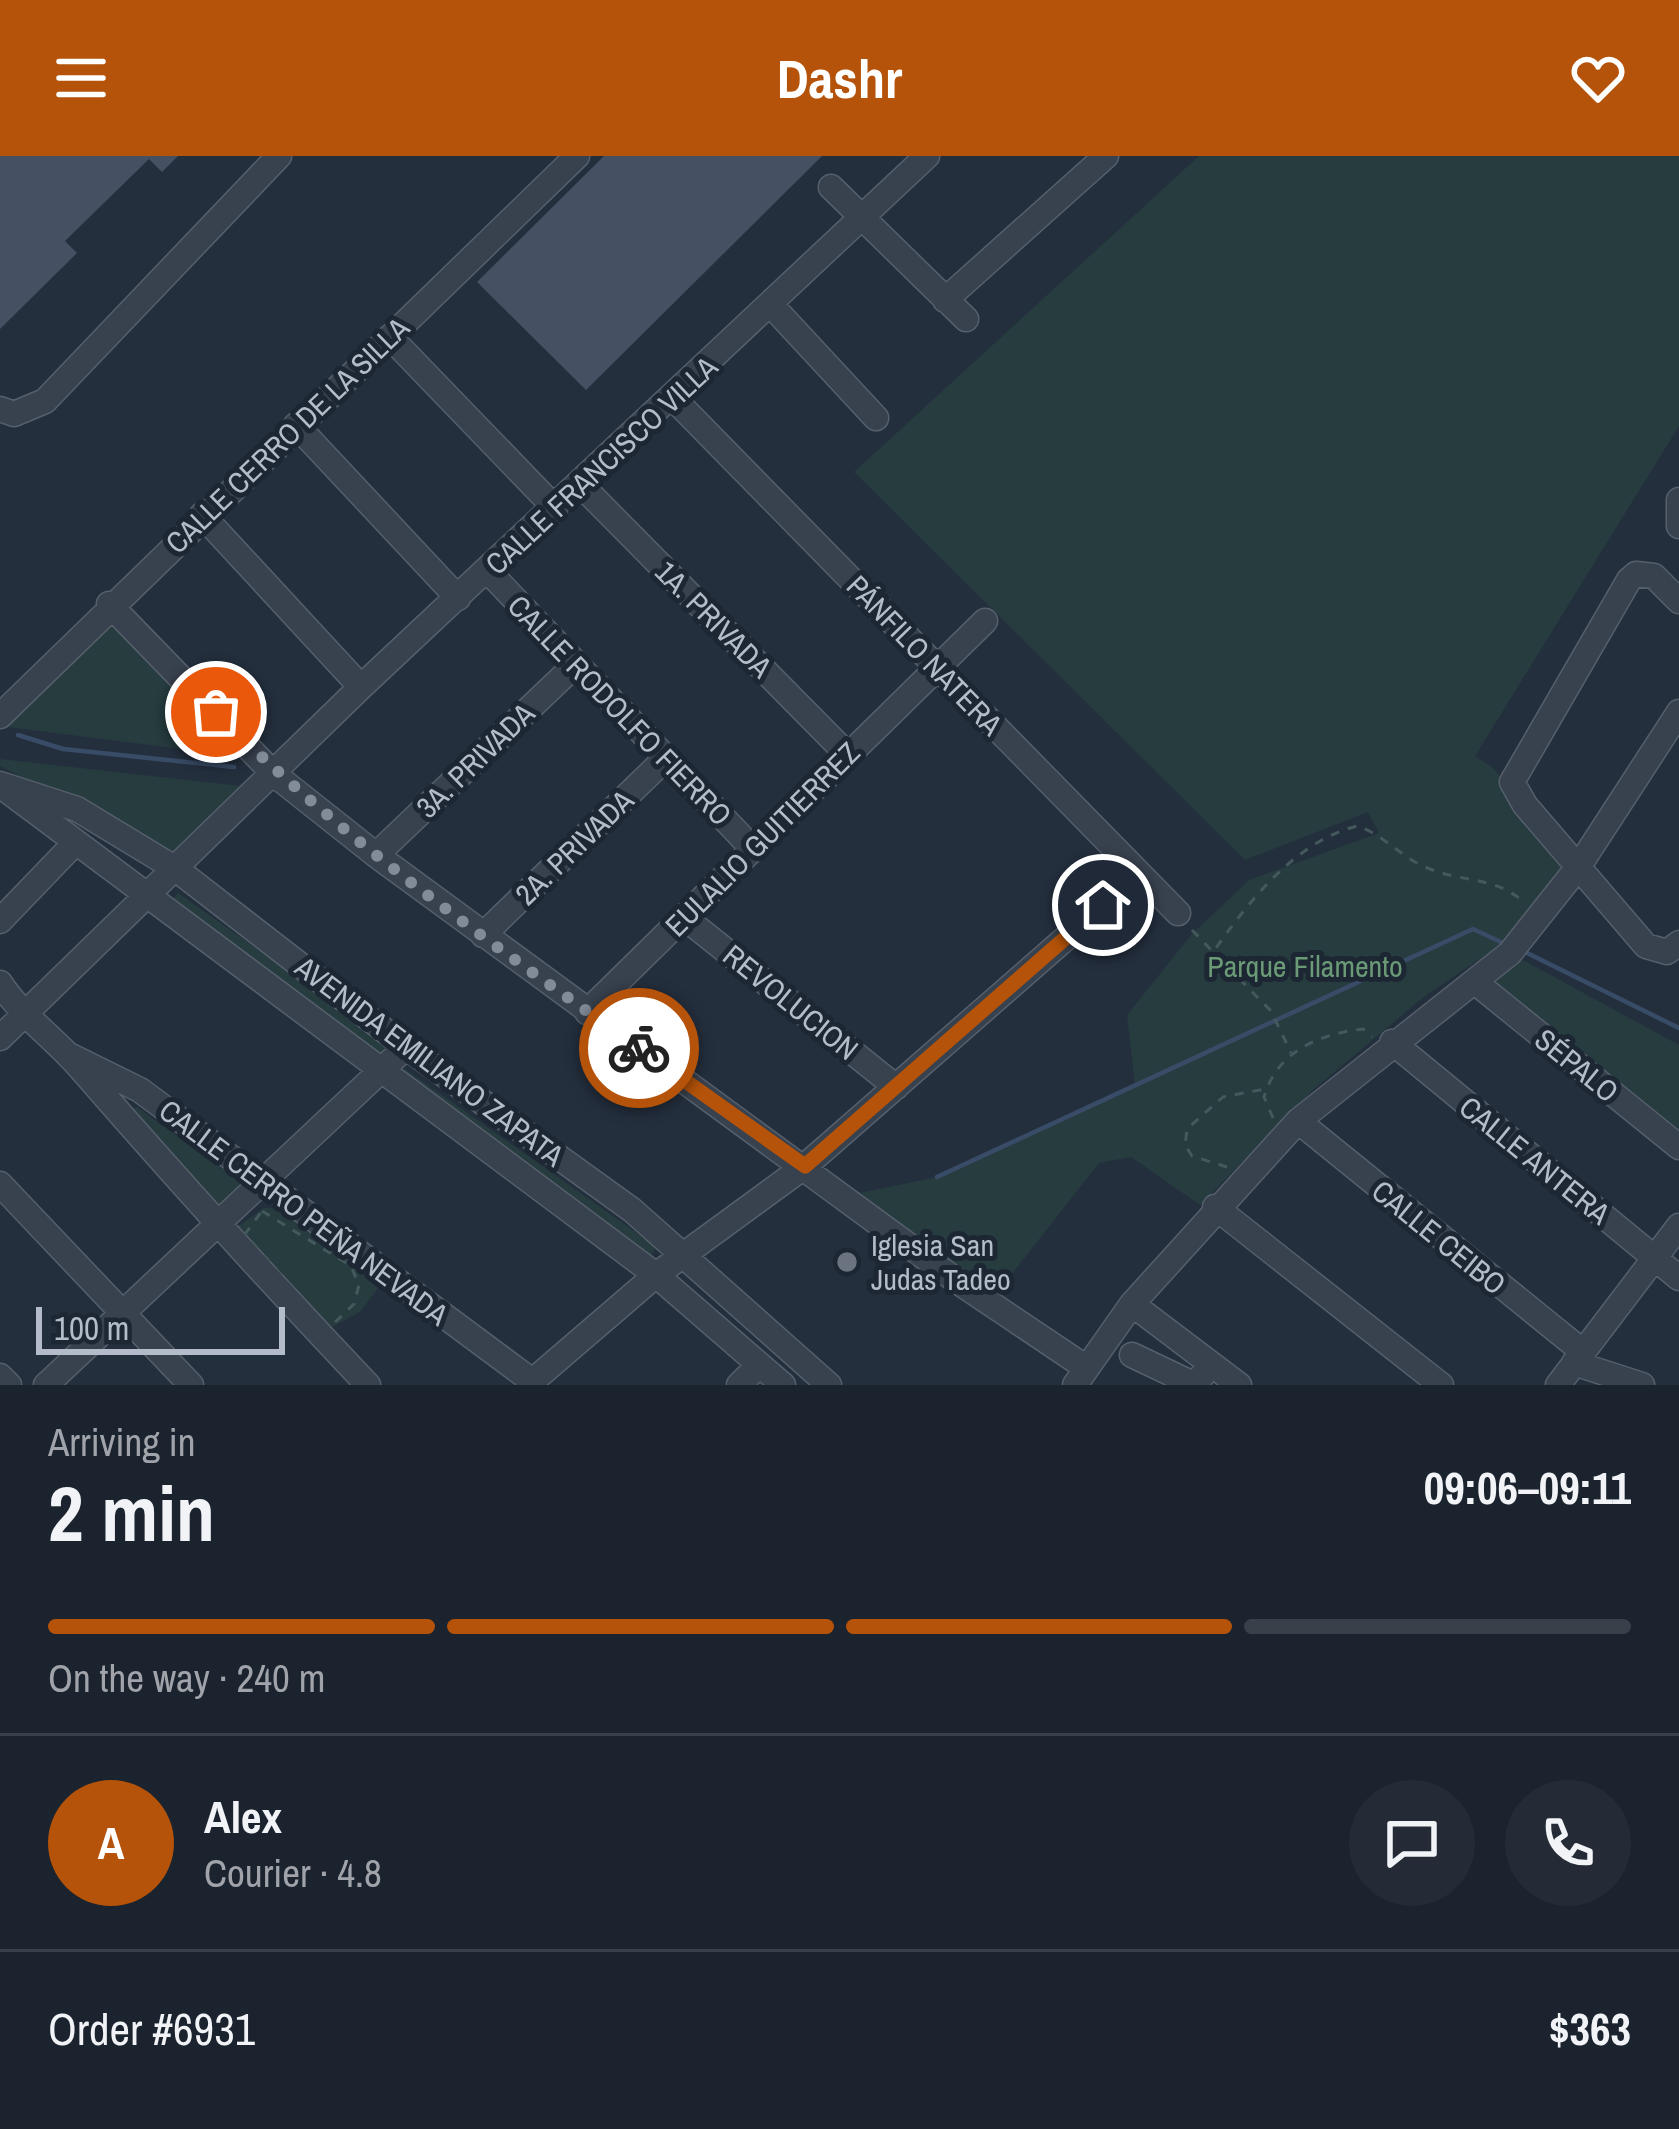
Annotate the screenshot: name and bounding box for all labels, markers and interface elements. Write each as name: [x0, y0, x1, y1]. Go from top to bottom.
text: Dashr: [777, 42, 902, 115]
icon: menu: [48, 45, 114, 111]
icon: heart: [1565, 45, 1631, 111]
street label: CALLE CERRO DE LA SILLA: [157, 308, 418, 562]
street label: CALLE FRANCISCO VILLA: [476, 346, 726, 583]
street label: 1A. PRIVADA: [647, 552, 782, 687]
street label: PÁNFILO NATERA: [838, 566, 1012, 744]
street label: CALLE RODOLFO FIERRO: [499, 586, 741, 834]
pin: [165, 661, 267, 763]
icon: bag: [183, 679, 249, 745]
street label: 3A. PRIVADA: [407, 693, 543, 826]
street label: EULALIO GUITIERREZ: [656, 733, 868, 945]
street label: 2A. PRIVADA: [506, 780, 642, 913]
pin: [1052, 854, 1154, 956]
icon: home: [1070, 872, 1136, 938]
street label: REVOLUCION: [715, 935, 867, 1069]
street label: AVENIDA EMILIANO ZAPATA: [287, 946, 573, 1176]
park label: Parque Filamento: [1207, 946, 1403, 986]
courier: [579, 988, 699, 1108]
icon: bike: [606, 1015, 672, 1081]
street label: SÉPALO: [1527, 1019, 1627, 1111]
street label: CALLE ANTERA: [1451, 1087, 1619, 1234]
street label: CALLE CERRO PEÑA NEVADA: [151, 1090, 457, 1334]
street label: CALLE CEIBO: [1364, 1171, 1514, 1303]
place label: Iglesia San Judas Tadeo: [871, 1225, 1011, 1299]
marker: Iglesia San Judas Tadeo: [834, 1249, 860, 1275]
scale bar: [36, 1301, 285, 1354]
text: 100 m: [54, 1306, 129, 1350]
text: Arriving in: [48, 1416, 196, 1468]
text: 09:06–09:11: [1424, 1457, 1631, 1518]
text: 2 min: [48, 1460, 215, 1565]
text: On the way · 240 m: [48, 1652, 325, 1704]
button: chat: [1349, 1780, 1475, 1906]
button: phone: [1505, 1780, 1631, 1906]
text: Alex: [204, 1786, 282, 1847]
text: A: [98, 1812, 124, 1873]
text: Courier · 4.8: [204, 1847, 382, 1899]
text: Order #6931: [48, 1998, 255, 2059]
text: $363: [1549, 1998, 1631, 2059]

